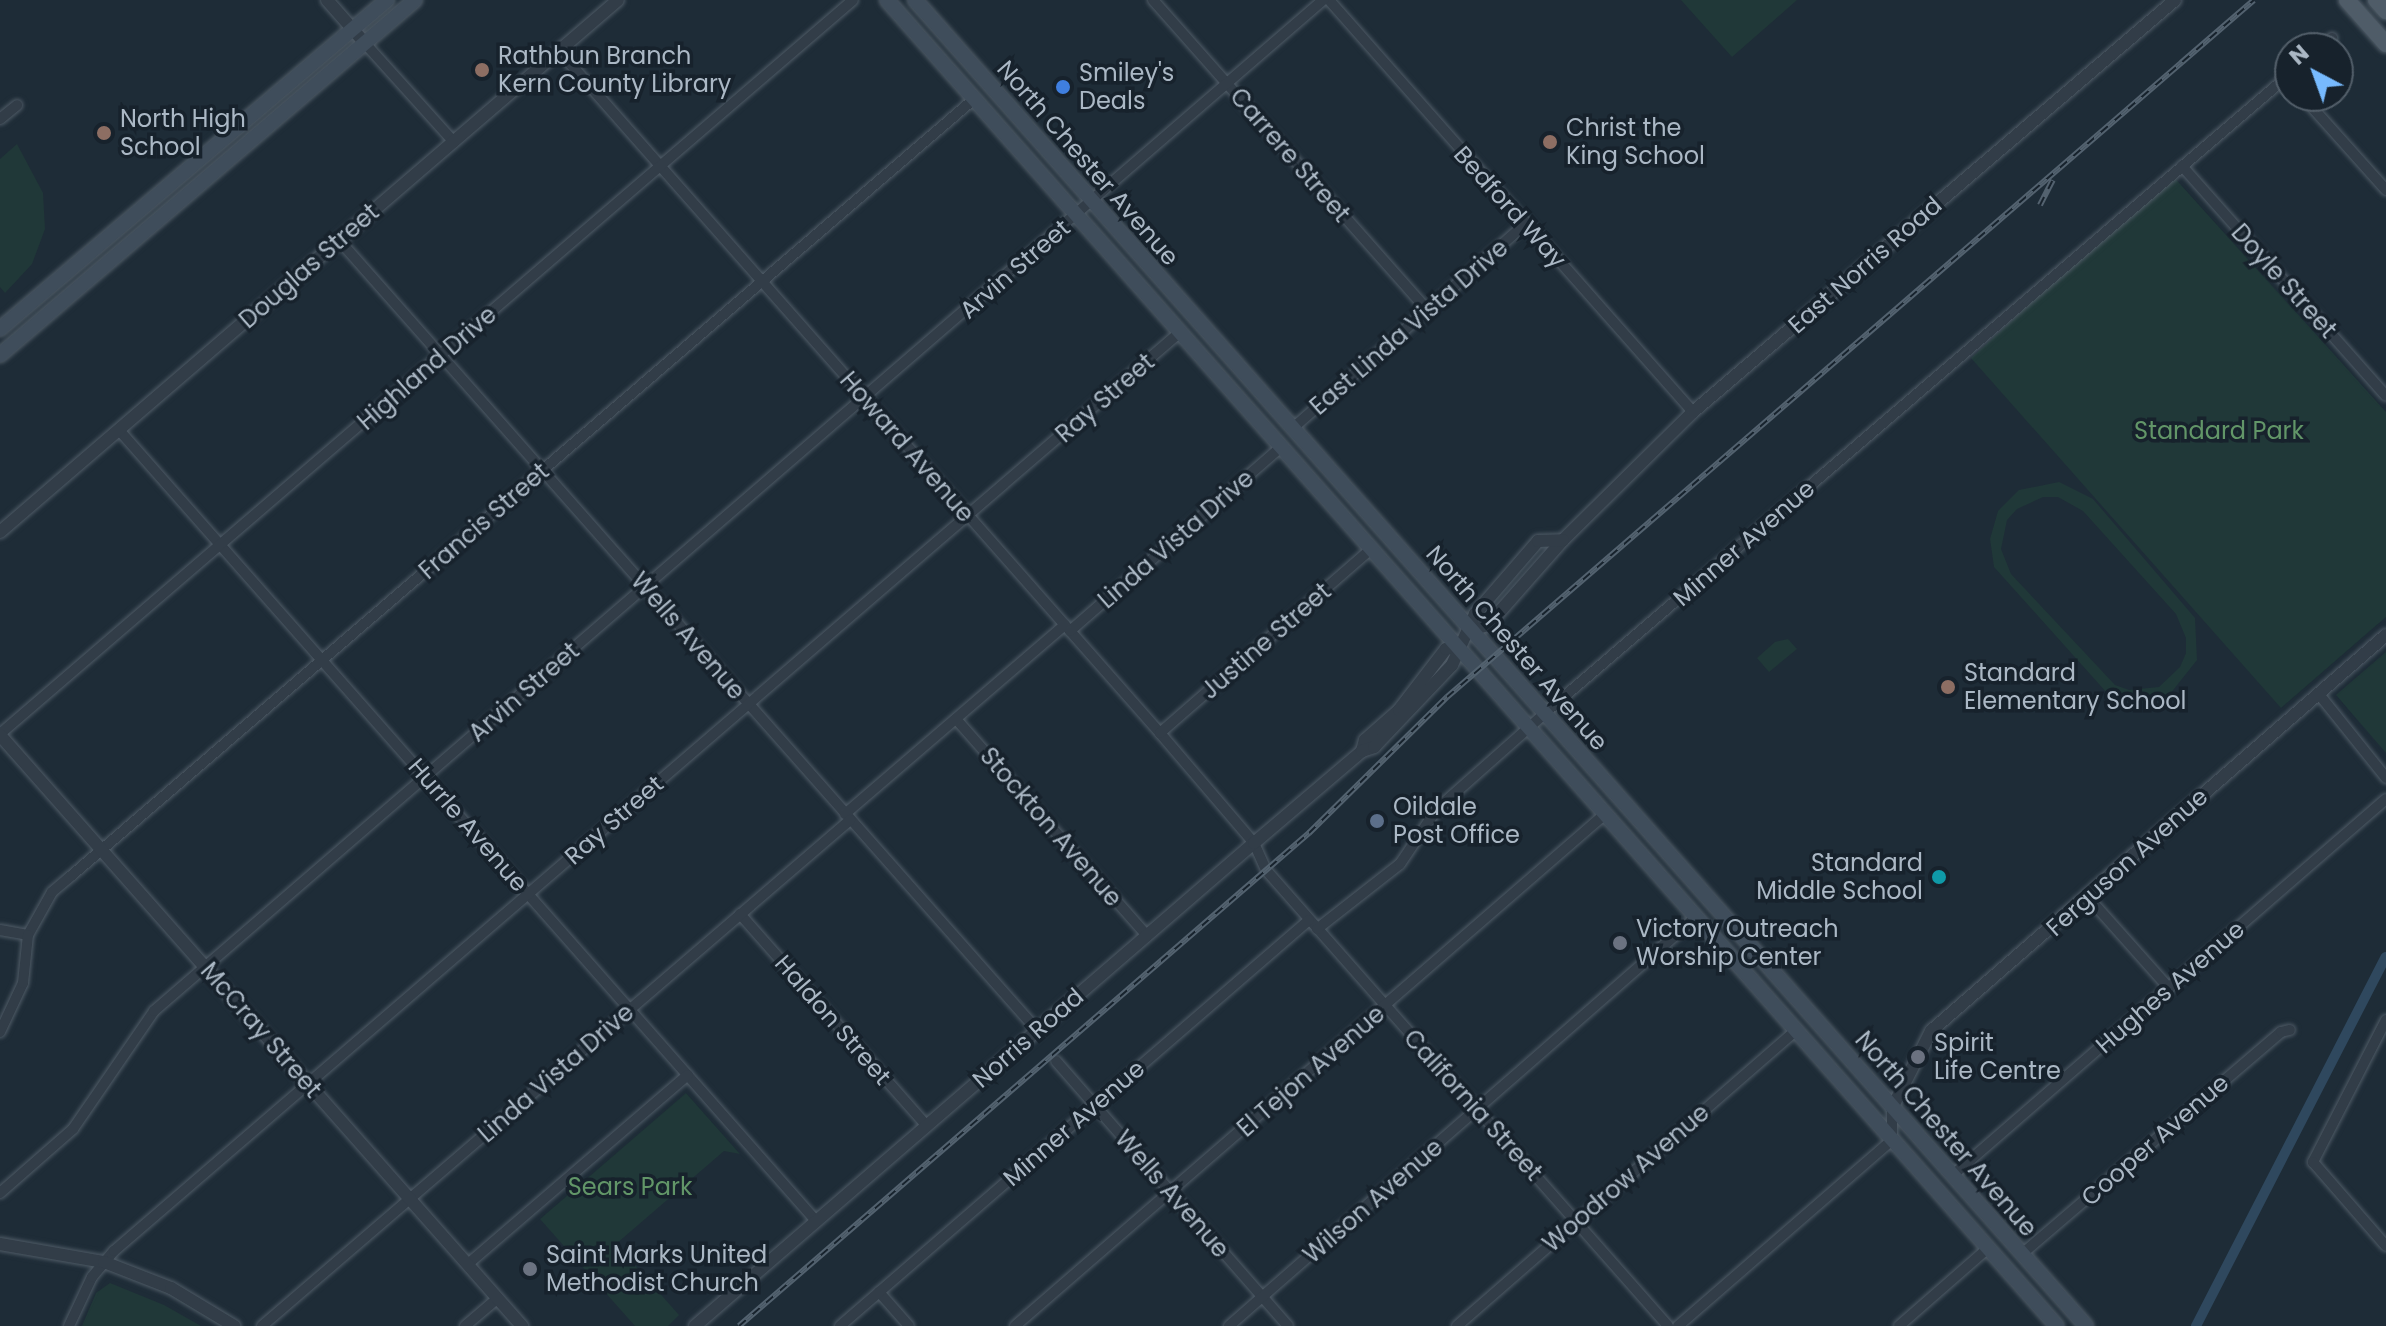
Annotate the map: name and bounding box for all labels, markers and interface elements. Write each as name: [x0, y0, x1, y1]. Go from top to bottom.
north arrow: [2274, 32, 2354, 112]
text: N: [2283, 38, 2316, 72]
place label: Rathbun Branch Kern County Library: [498, 42, 731, 98]
street label: North Chester Avenue: [991, 55, 1185, 271]
place label: Smiley's Deals: [1079, 59, 1174, 115]
marker: Rathbun Branch Kern County Library: [473, 61, 491, 79]
marker: Smiley's Deals: [1054, 78, 1072, 96]
street label: Carrere Street: [1224, 82, 1356, 228]
place label: North High School: [120, 105, 246, 161]
place label: Christ the King School: [1566, 114, 1705, 170]
marker: North High School: [95, 124, 113, 142]
marker: Christ the King School: [1541, 133, 1559, 151]
street label: Bedford Way: [1448, 140, 1572, 274]
street label: East Norris Road: [1783, 191, 1947, 339]
street label: Douglas Street: [233, 198, 385, 334]
street label: Arvin Street: [954, 213, 1076, 325]
street label: Doyle Street: [2225, 218, 2343, 344]
street label: East Linda Vista Drive: [1304, 233, 1514, 421]
street label: Highland Drive: [352, 300, 502, 436]
street label: Ray Street: [1050, 347, 1160, 449]
street label: Howard Avenue: [834, 366, 980, 528]
park label: Standard Park: [2134, 417, 2304, 445]
street label: Francis Street: [413, 457, 555, 585]
street label: Linda Vista Drive: [1092, 464, 1260, 614]
street label: Minner Avenue: [1668, 474, 1820, 612]
street label: North Chester Avenue: [1420, 540, 1614, 756]
street label: Wells Avenue: [625, 566, 751, 706]
street label: Justine Street: [1195, 577, 1337, 705]
street label: Arvin Street: [463, 636, 585, 748]
place label: Standard Elementary School: [1964, 659, 2187, 715]
marker: Standard Elementary School: [1939, 678, 1957, 696]
street label: Stockton Avenue: [974, 742, 1128, 912]
street label: Hurrle Avenue: [402, 752, 534, 898]
street label: Ray Street: [559, 769, 669, 871]
street label: Ferguson Avenue: [2040, 782, 2214, 942]
place label: Oildale Post Office: [1393, 793, 1520, 849]
marker: Oildale Post Office: [1368, 812, 1386, 830]
place label: Standard Middle School: [1756, 849, 1923, 905]
marker: Standard Middle School: [1930, 868, 1948, 886]
place label: Victory Outreach Worship Center: [1636, 915, 1839, 971]
street label: Hughes Avenue: [2090, 915, 2250, 1059]
marker: Victory Outreach Worship Center: [1611, 934, 1629, 952]
street label: Haldon Street: [769, 949, 897, 1091]
street label: McCray Street: [195, 957, 327, 1103]
street label: Norris Road: [967, 982, 1089, 1094]
street label: Linda Vista Drive: [472, 998, 640, 1148]
street label: El Tejon Avenue: [1231, 999, 1391, 1143]
street label: California Street: [1398, 1024, 1548, 1186]
street label: North Chester Avenue: [1849, 1026, 2043, 1242]
place label: Spirit Life Centre: [1934, 1029, 2061, 1085]
marker: Spirit Life Centre: [1909, 1048, 1927, 1066]
street label: Minner Avenue: [998, 1054, 1150, 1192]
street label: Cooper Avenue: [2075, 1068, 2235, 1212]
street label: Woodrow Avenue: [1537, 1098, 1715, 1258]
street label: Wells Avenue: [1109, 1124, 1235, 1264]
street label: Wilson Avenue: [1298, 1133, 1448, 1269]
park label: Sears Park: [568, 1173, 692, 1201]
place label: Saint Marks United Methodist Church: [546, 1241, 767, 1297]
marker: Saint Marks United Methodist Church: [521, 1260, 539, 1278]

